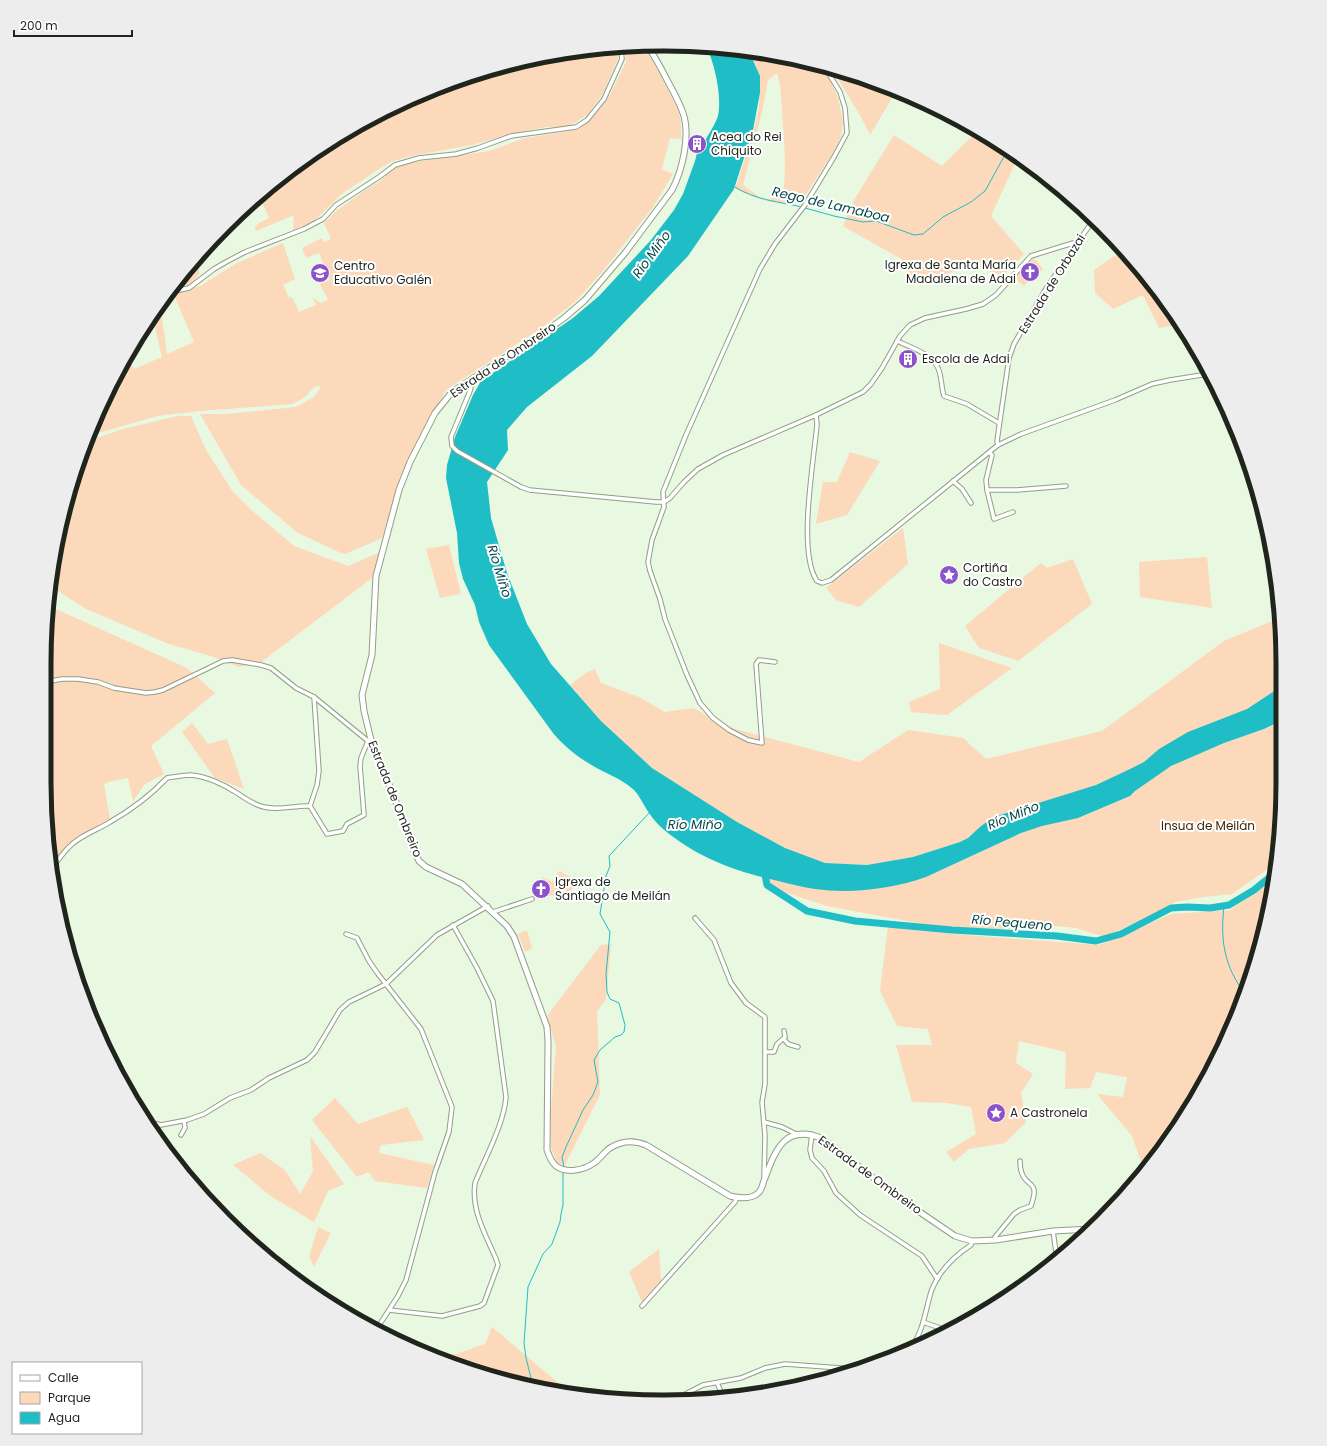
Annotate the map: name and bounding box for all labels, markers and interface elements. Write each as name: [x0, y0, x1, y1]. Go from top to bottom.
scale bar: [14, 12, 132, 38]
text: 200 m: [20, 17, 58, 34]
place label: Acea do Rei Chiquito: [711, 128, 782, 159]
building icon: Acea do Rei Chiquito: [686, 133, 708, 155]
water label: Rego de Lamaboa: [770, 182, 892, 227]
water label: Río Miño: [628, 227, 675, 282]
street label: Estrada de Orbazai: [1014, 231, 1089, 337]
place label: Igrexa de Santa María Madalena de Adai: [885, 256, 1016, 287]
place label: Centro Educativo Galén: [334, 257, 432, 288]
church icon: Igrexa de Santa María Madalena de Adai: [1019, 261, 1041, 283]
school or university icon: Centro Educativo Galén: [309, 262, 331, 284]
street label: Estrada de Ombreiro: [446, 318, 559, 401]
building icon: Escola de Adai: [897, 348, 919, 370]
place label: Escola de Adai: [922, 350, 1010, 367]
water label: Río Miño: [482, 542, 517, 600]
place label: Cortiña do Castro: [963, 559, 1022, 590]
place icon: Cortiña do Castro: [938, 564, 960, 586]
street label: Estrada de Ombreiro: [364, 738, 427, 860]
water label: Río Miño: [984, 796, 1042, 834]
water label: Río Miño: [668, 815, 722, 834]
park label: Insua de Meilán: [1161, 817, 1255, 834]
place label: Igrexa de Santiago de Meilán: [555, 873, 671, 904]
church icon: Igrexa de Santiago de Meilán: [530, 878, 552, 900]
water label: Río Pequeno: [971, 910, 1053, 935]
place icon: A Castronela: [985, 1102, 1007, 1124]
place label: A Castronela: [1010, 1104, 1088, 1121]
street label: Estrada de Ombreiro: [815, 1131, 926, 1218]
legend: [12, 1362, 142, 1434]
text: Calle: [48, 1369, 79, 1386]
text: Parque: [48, 1389, 91, 1406]
text: Agua: [48, 1409, 80, 1426]

